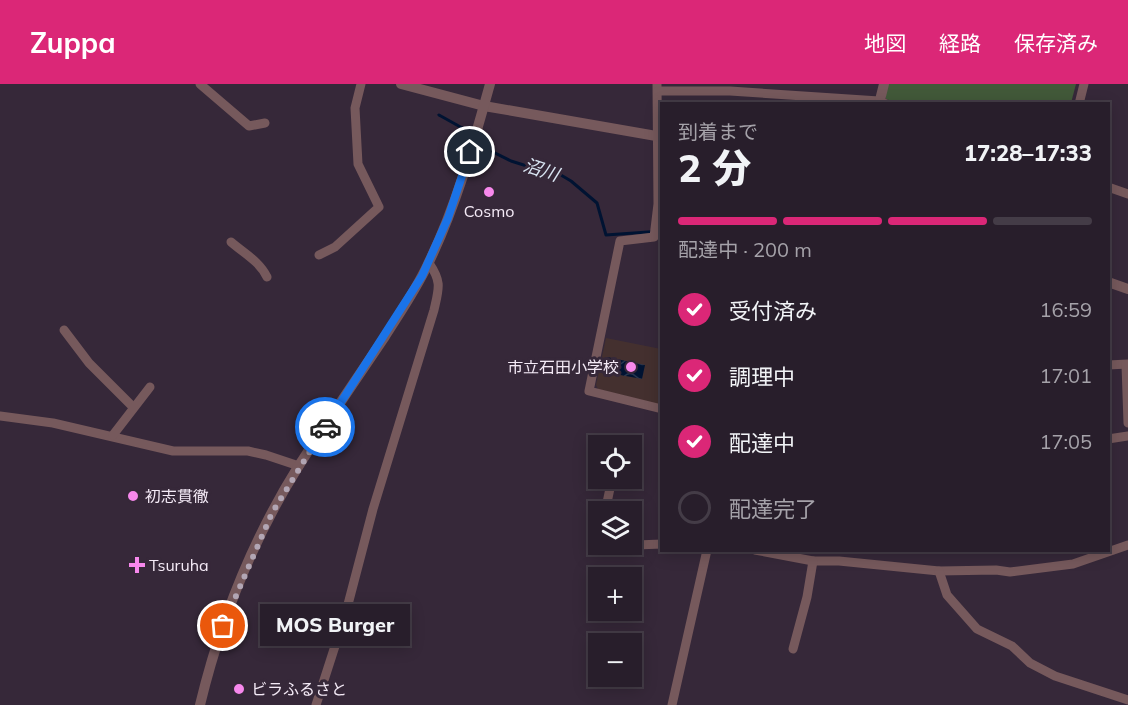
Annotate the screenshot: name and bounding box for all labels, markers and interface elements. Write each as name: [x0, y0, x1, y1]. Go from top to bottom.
text: Zuppa: [30, 25, 116, 60]
text: 地図: [864, 30, 906, 56]
text: 経路: [939, 30, 981, 56]
text: 保存済み: [1014, 30, 1098, 56]
text: 到着まで: [678, 119, 758, 144]
pin: [444, 126, 495, 177]
icon: home: [453, 135, 486, 168]
text: 17:28–17:33: [964, 139, 1092, 167]
text: 2 分: [678, 143, 751, 192]
water label: 沼川: [520, 153, 564, 187]
marker: Cosmo: [482, 185, 496, 199]
place label: Cosmo: [464, 201, 514, 221]
text: 配達中 · 200 m: [678, 237, 812, 262]
icon: check: [678, 293, 711, 326]
text: 受付済み: [729, 297, 817, 325]
text: 16:59: [1039, 297, 1092, 322]
place label: 市立石田小学校: [507, 357, 619, 377]
icon: check: [678, 359, 711, 392]
marker: 市立石田小学校: [624, 360, 638, 374]
text: 調理中: [729, 363, 795, 391]
text: 17:01: [1039, 363, 1092, 388]
courier: [295, 397, 355, 457]
icon: car: [309, 411, 342, 444]
icon: check: [678, 425, 711, 458]
text: 配達中: [729, 429, 795, 457]
text: 17:05: [1039, 429, 1092, 454]
map controls: [588, 435, 642, 687]
button: locate: [588, 435, 642, 489]
place label: 初志貫徹: [145, 486, 209, 506]
marker: 初志貫徹: [126, 489, 140, 503]
text: 配達完了: [729, 495, 817, 523]
button: layers: [588, 501, 642, 555]
place label: Tsuruha: [149, 555, 209, 575]
marker: Tsuruha: [130, 558, 144, 572]
button: +: [588, 567, 642, 621]
pin: [197, 600, 248, 651]
callout: MOS Burger: [259, 605, 409, 647]
icon: bag: [206, 609, 239, 642]
text: MOS Burger: [276, 612, 394, 637]
button: −: [588, 633, 642, 687]
place label: ビラふるさと: [251, 679, 347, 699]
marker: ビラふるさと: [232, 682, 246, 696]

